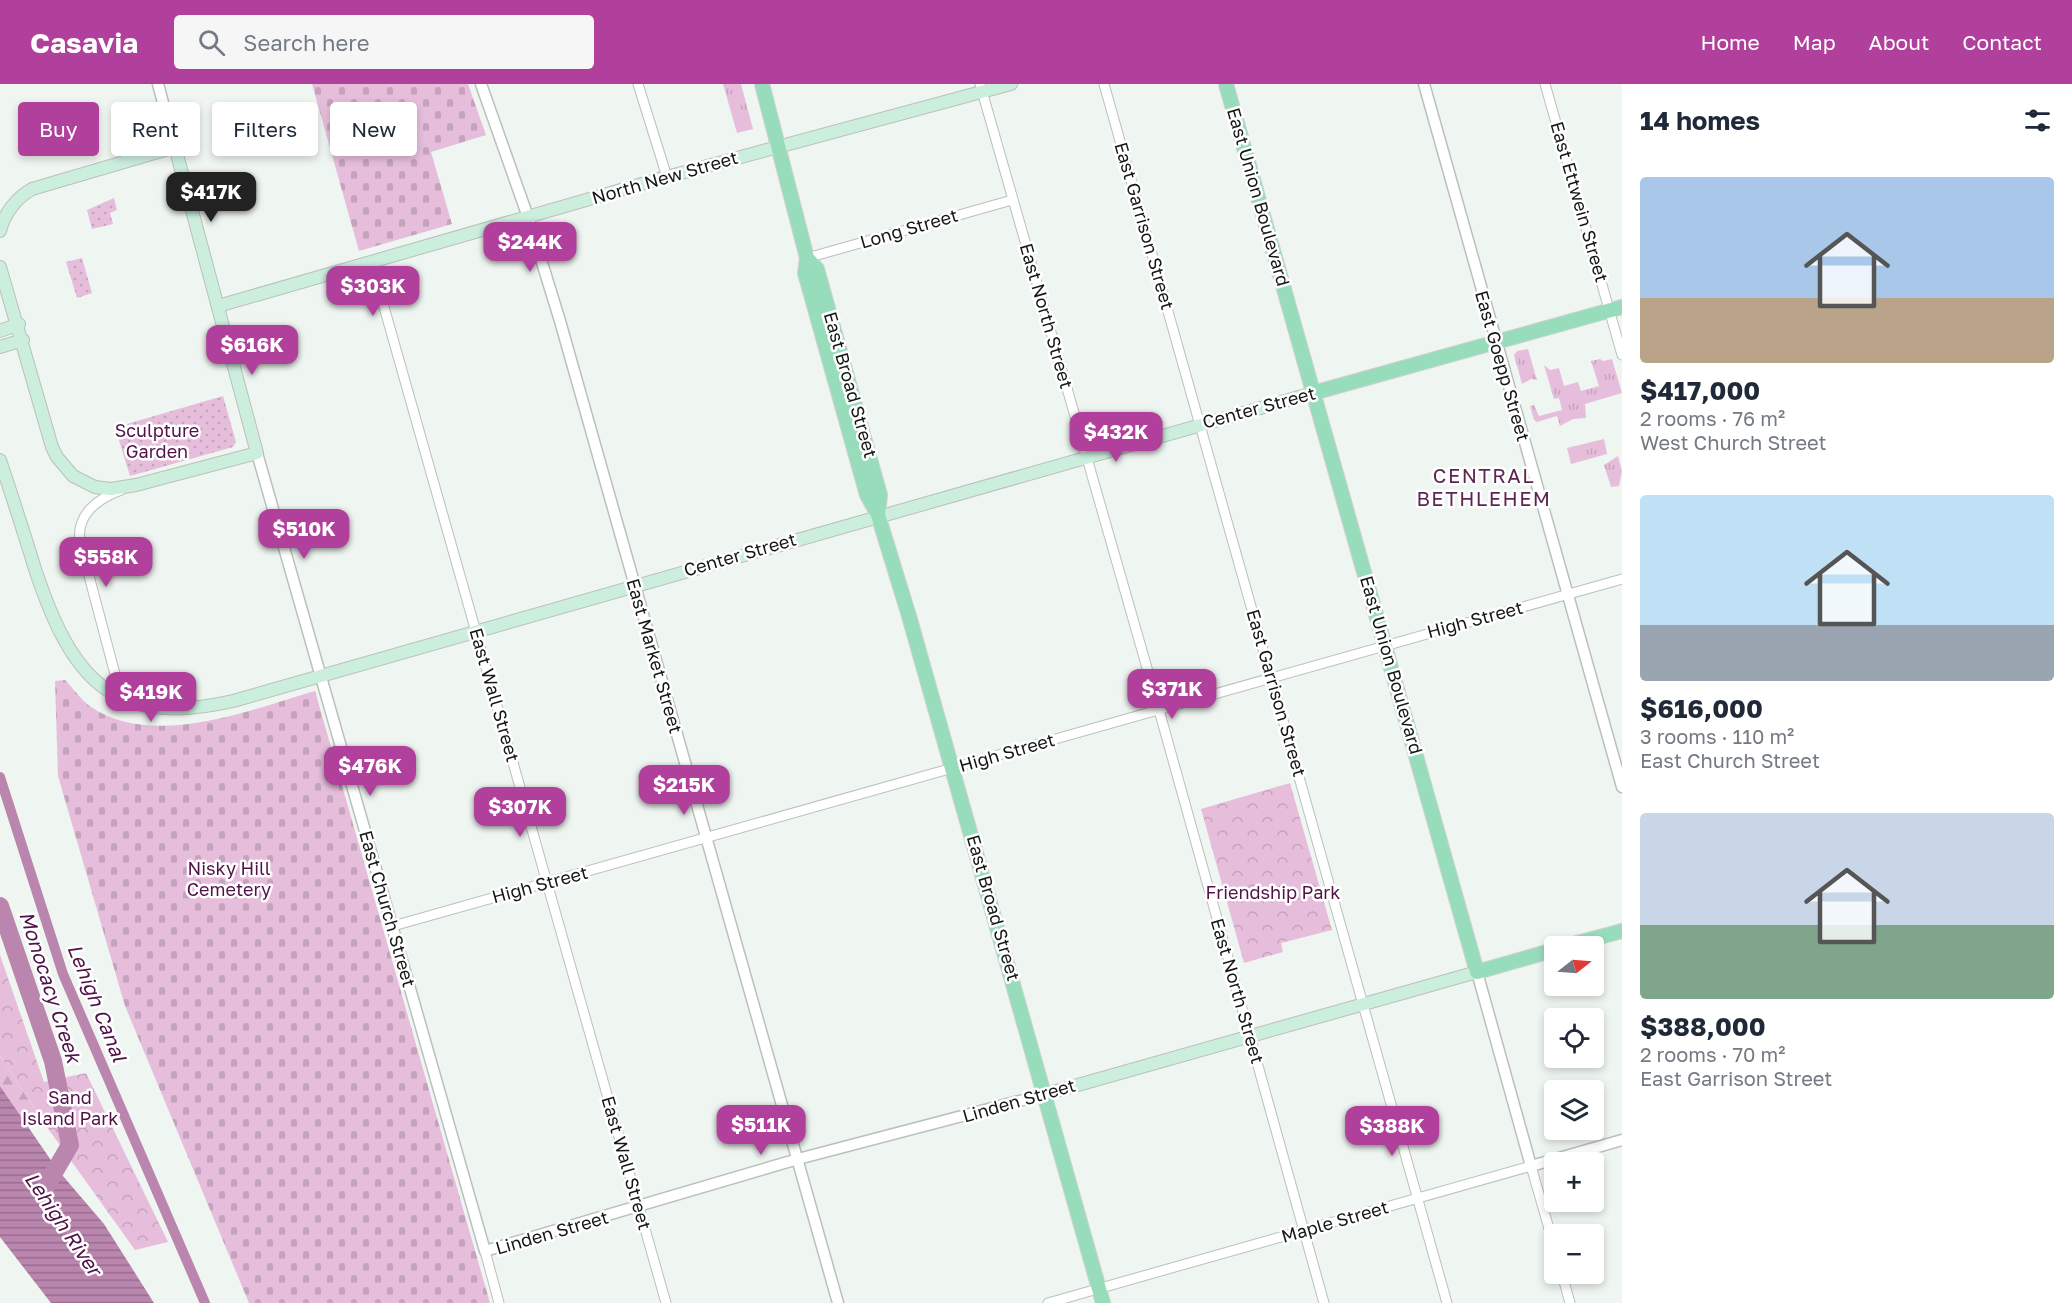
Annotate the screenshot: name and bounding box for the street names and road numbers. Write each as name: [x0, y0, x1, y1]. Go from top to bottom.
street label: East Union Boulevard: [1223, 105, 1295, 289]
street label: East Ettwein Street: [1546, 119, 1613, 285]
street label: East Garrison Street: [1111, 139, 1179, 312]
street label: North New Street: [589, 146, 740, 208]
street label: Long Street: [857, 204, 960, 253]
street label: East North Street: [1016, 241, 1078, 391]
street label: East Goepp Street: [1471, 288, 1535, 444]
street label: East Broad Street: [820, 309, 882, 460]
street label: Center Street: [1200, 381, 1318, 433]
street label: Center Street: [681, 527, 799, 581]
street label: East Union Boulevard: [1356, 573, 1428, 757]
street label: East Market Street: [622, 576, 688, 736]
street label: High Street: [1424, 596, 1525, 642]
street label: East Garrison Street: [1243, 606, 1311, 779]
street label: East Wall Street: [465, 625, 525, 764]
street label: High Street: [956, 728, 1057, 776]
street label: East Church Street: [355, 828, 421, 990]
street label: East Broad Street: [963, 832, 1025, 983]
street label: High Street: [489, 861, 590, 907]
street label: East North Street: [1207, 916, 1269, 1066]
street label: Linden Street: [960, 1073, 1078, 1127]
street label: East Wall Street: [597, 1093, 657, 1232]
street label: Maple Street: [1279, 1195, 1391, 1247]
street label: Linden Street: [493, 1205, 611, 1259]

